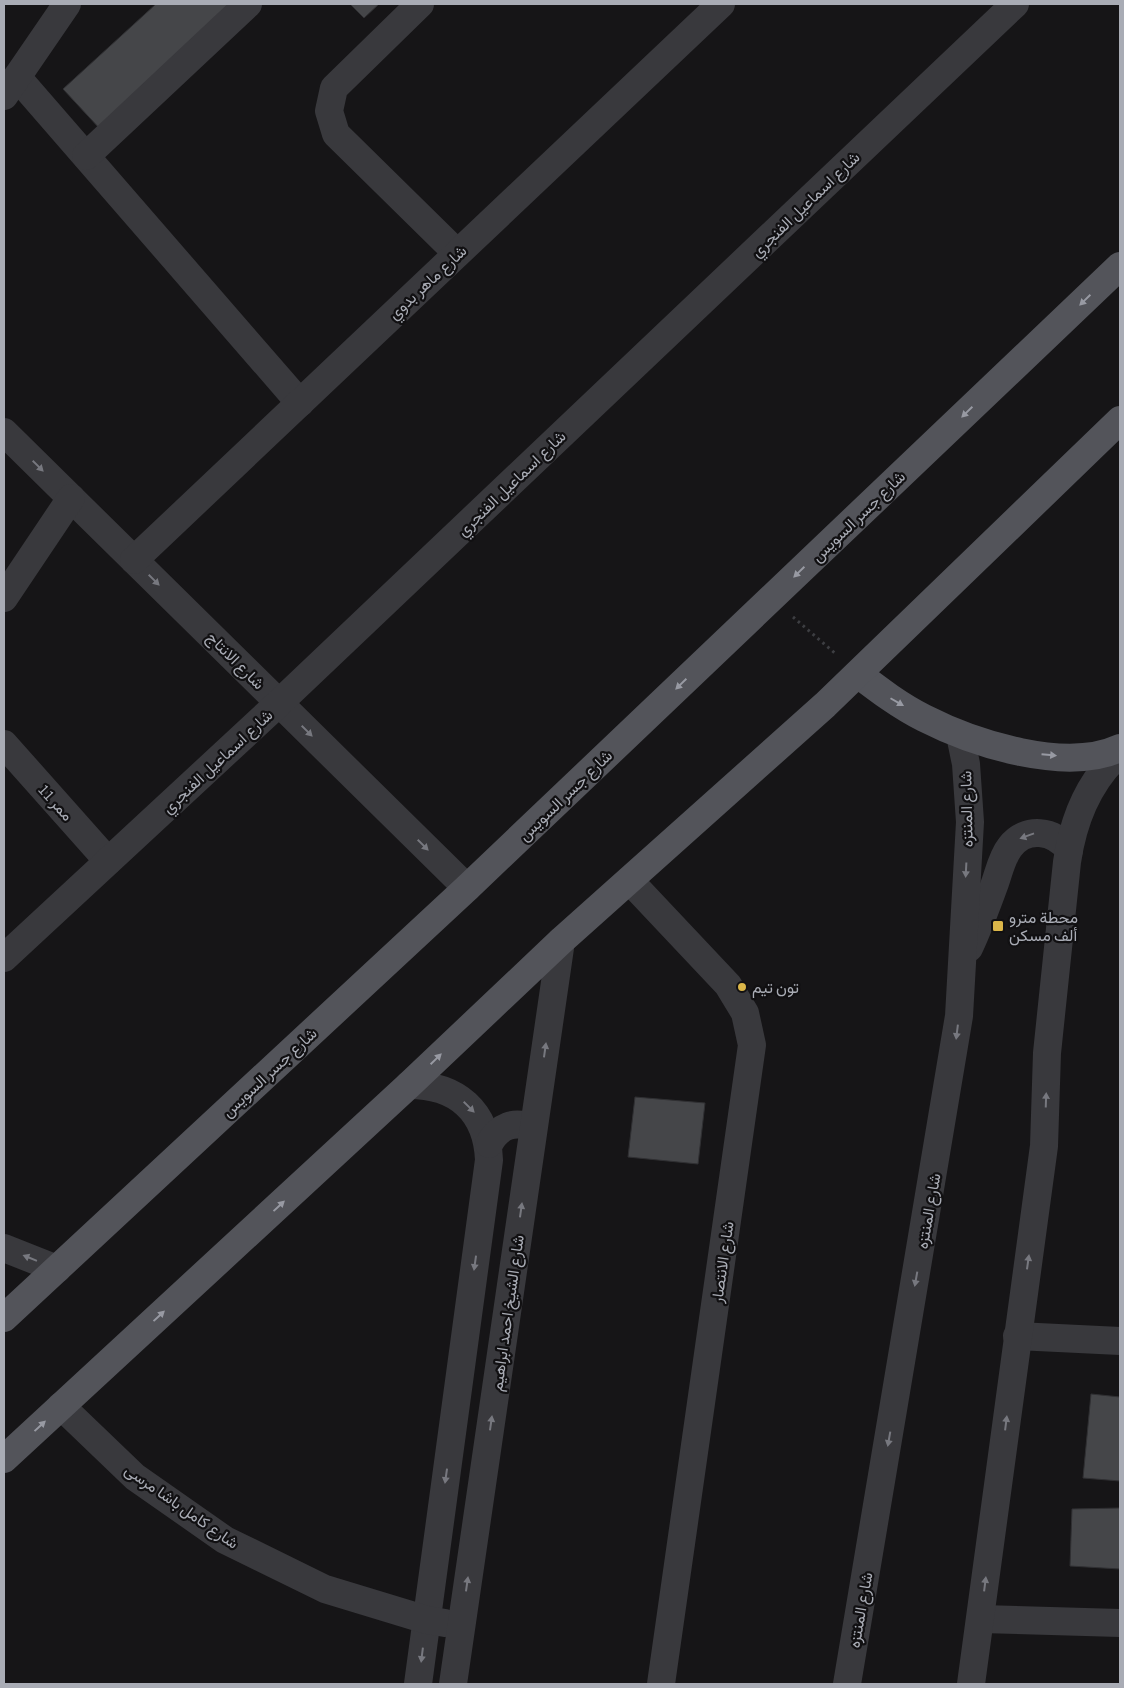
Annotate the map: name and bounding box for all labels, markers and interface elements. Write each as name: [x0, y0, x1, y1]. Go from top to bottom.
street label: شارع اسماعيل الفنجري: [746, 147, 866, 264]
street label: شارع ماهر بدوي: [384, 241, 473, 326]
one-way arrow: [1079, 294, 1091, 306]
one-way arrow: [962, 406, 974, 418]
street label: شارع اسماعيل الفنجري: [452, 426, 572, 543]
one-way arrow: [32, 460, 44, 472]
street label: شارع جسر السويس: [807, 466, 910, 567]
one-way arrow: [793, 566, 805, 578]
one-way arrow: [148, 574, 160, 586]
street label: شارع الانتاج: [201, 627, 269, 695]
one-way arrow: [676, 678, 688, 690]
one-way arrow: [890, 698, 903, 707]
street label: شارع اسماعيل الفنجري: [158, 705, 279, 820]
one-way arrow: [301, 725, 313, 737]
street label: شارع جسر السويس: [514, 745, 617, 846]
one-way arrow: [1041, 752, 1057, 760]
street label: شارع المنتزه: [955, 770, 979, 848]
street label: ممر 11: [33, 779, 78, 826]
one-way arrow: [1019, 833, 1034, 840]
one-way arrow: [417, 839, 429, 851]
one-way arrow: [962, 862, 970, 878]
place label: محطة مترو ألف مسكن: [1009, 907, 1078, 947]
marker: محطة مترو ألف مسكن: [991, 919, 1005, 933]
place label: تون تيم: [752, 977, 799, 999]
marker: تون تيم: [736, 981, 748, 993]
street label: شارع جسر السويس: [217, 1023, 322, 1123]
one-way arrow: [953, 1025, 961, 1041]
one-way arrow: [541, 1041, 549, 1057]
one-way arrow: [430, 1054, 442, 1066]
one-way arrow: [1042, 1092, 1050, 1108]
one-way arrow: [463, 1101, 475, 1113]
street label: شارع المنتزه: [911, 1171, 946, 1251]
one-way arrow: [272, 1200, 284, 1212]
one-way arrow: [518, 1202, 526, 1218]
street label: شارع الانتصار: [706, 1220, 740, 1305]
street label: شارع الشيخ احمد ابراهيم: [486, 1234, 530, 1393]
one-way arrow: [1024, 1253, 1032, 1269]
one-way arrow: [23, 1254, 38, 1261]
one-way arrow: [471, 1255, 479, 1271]
one-way arrow: [912, 1271, 920, 1287]
one-way arrow: [153, 1310, 165, 1322]
one-way arrow: [1002, 1414, 1010, 1430]
one-way arrow: [487, 1415, 495, 1431]
one-way arrow: [33, 1420, 45, 1432]
one-way arrow: [884, 1431, 892, 1447]
street label: شارع كامل باشا مرسى: [120, 1459, 243, 1554]
one-way arrow: [442, 1469, 450, 1485]
street label: شارع المنتزه: [843, 1570, 878, 1650]
one-way arrow: [464, 1576, 472, 1592]
one-way arrow: [981, 1576, 989, 1592]
one-way arrow: [418, 1647, 426, 1663]

